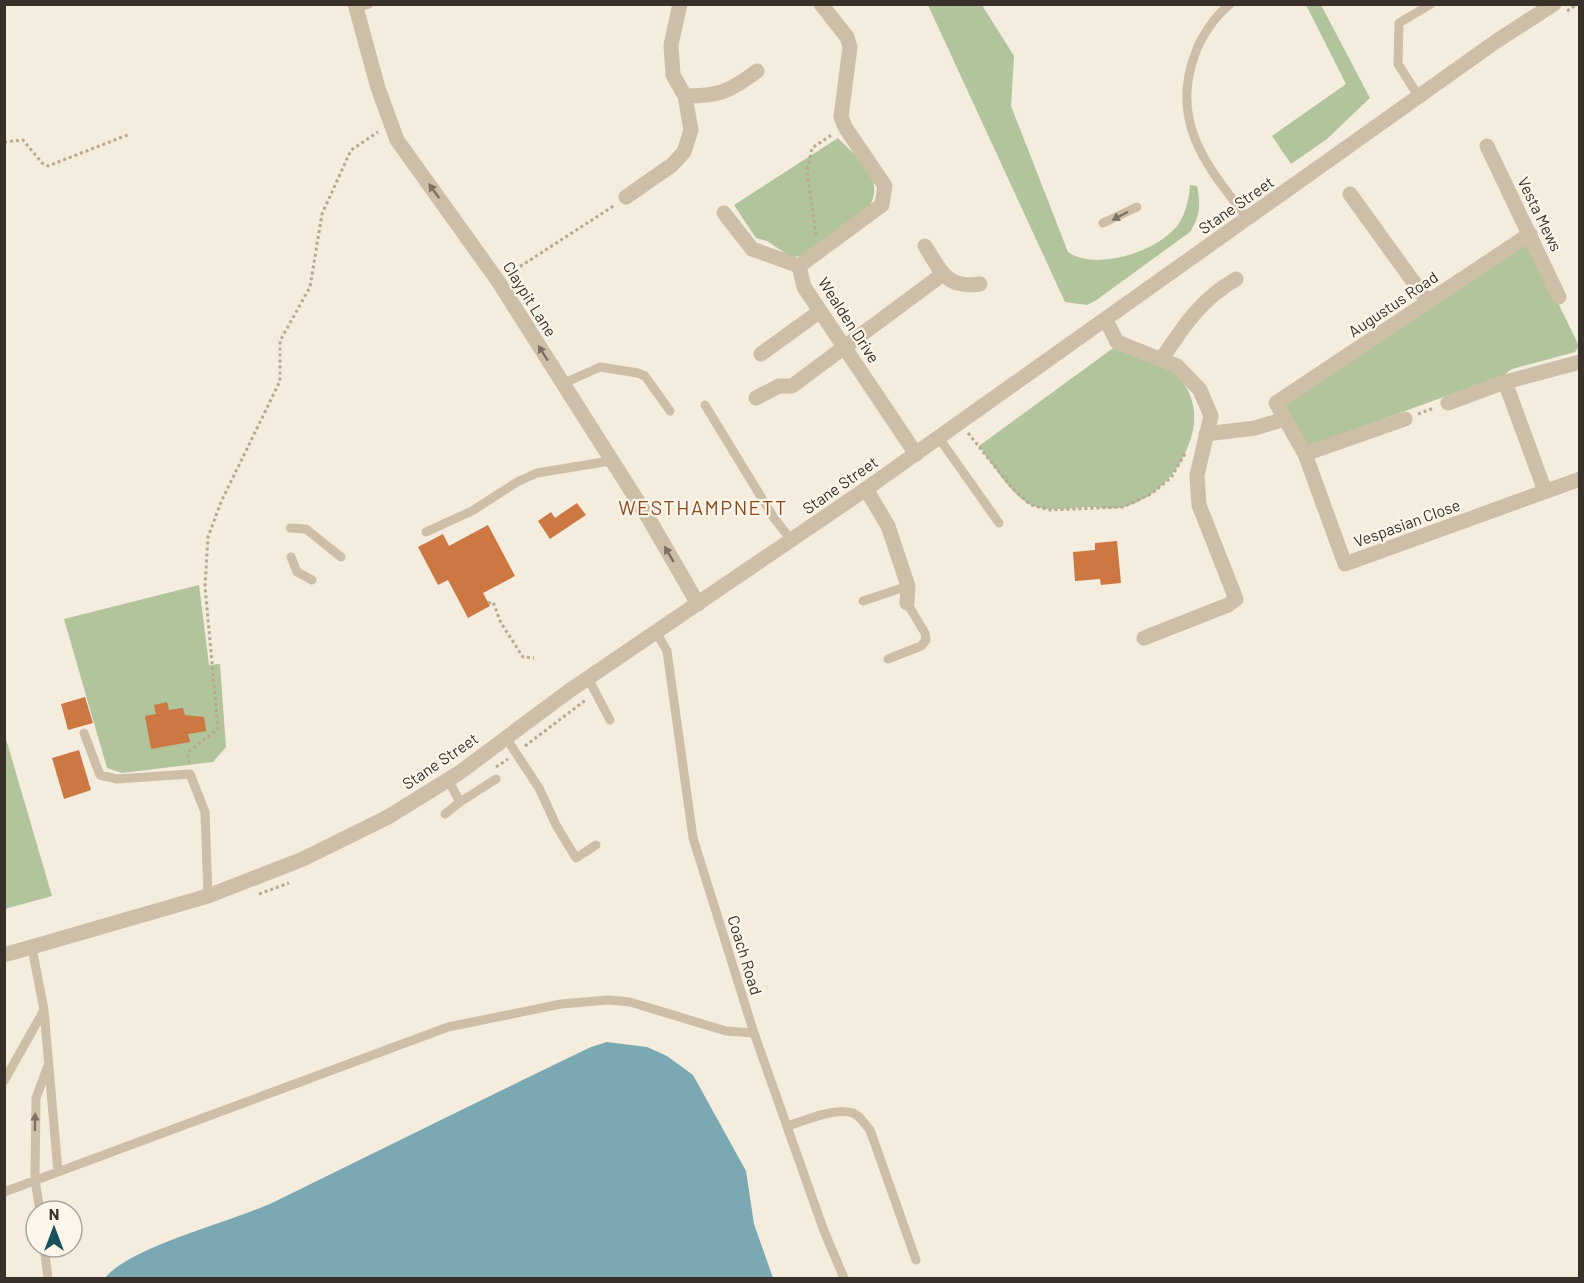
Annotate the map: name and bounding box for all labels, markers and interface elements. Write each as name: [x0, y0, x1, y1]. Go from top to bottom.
street label: Stane Street: [1195, 172, 1277, 237]
street label: Vesta Mews: [1514, 173, 1567, 254]
one-way arrow: [428, 184, 440, 200]
one-way arrow: [1111, 211, 1128, 221]
street label: Claypit Lane: [500, 258, 561, 340]
street label: Augustus Road: [1344, 267, 1441, 340]
street label: Wealden Drive: [815, 273, 884, 366]
one-way arrow: [537, 345, 548, 361]
street label: Stane Street: [799, 452, 881, 517]
street label: Vespasian Close: [1351, 494, 1463, 551]
district label: WESTHAMPNETT: [618, 495, 788, 519]
one-way arrow: [663, 546, 674, 562]
street label: Stane Street: [398, 728, 481, 793]
street label: Coach Road: [724, 913, 767, 997]
one-way arrow: [30, 1112, 40, 1131]
north arrow: [24, 1199, 84, 1259]
text: N: [49, 1204, 59, 1223]

